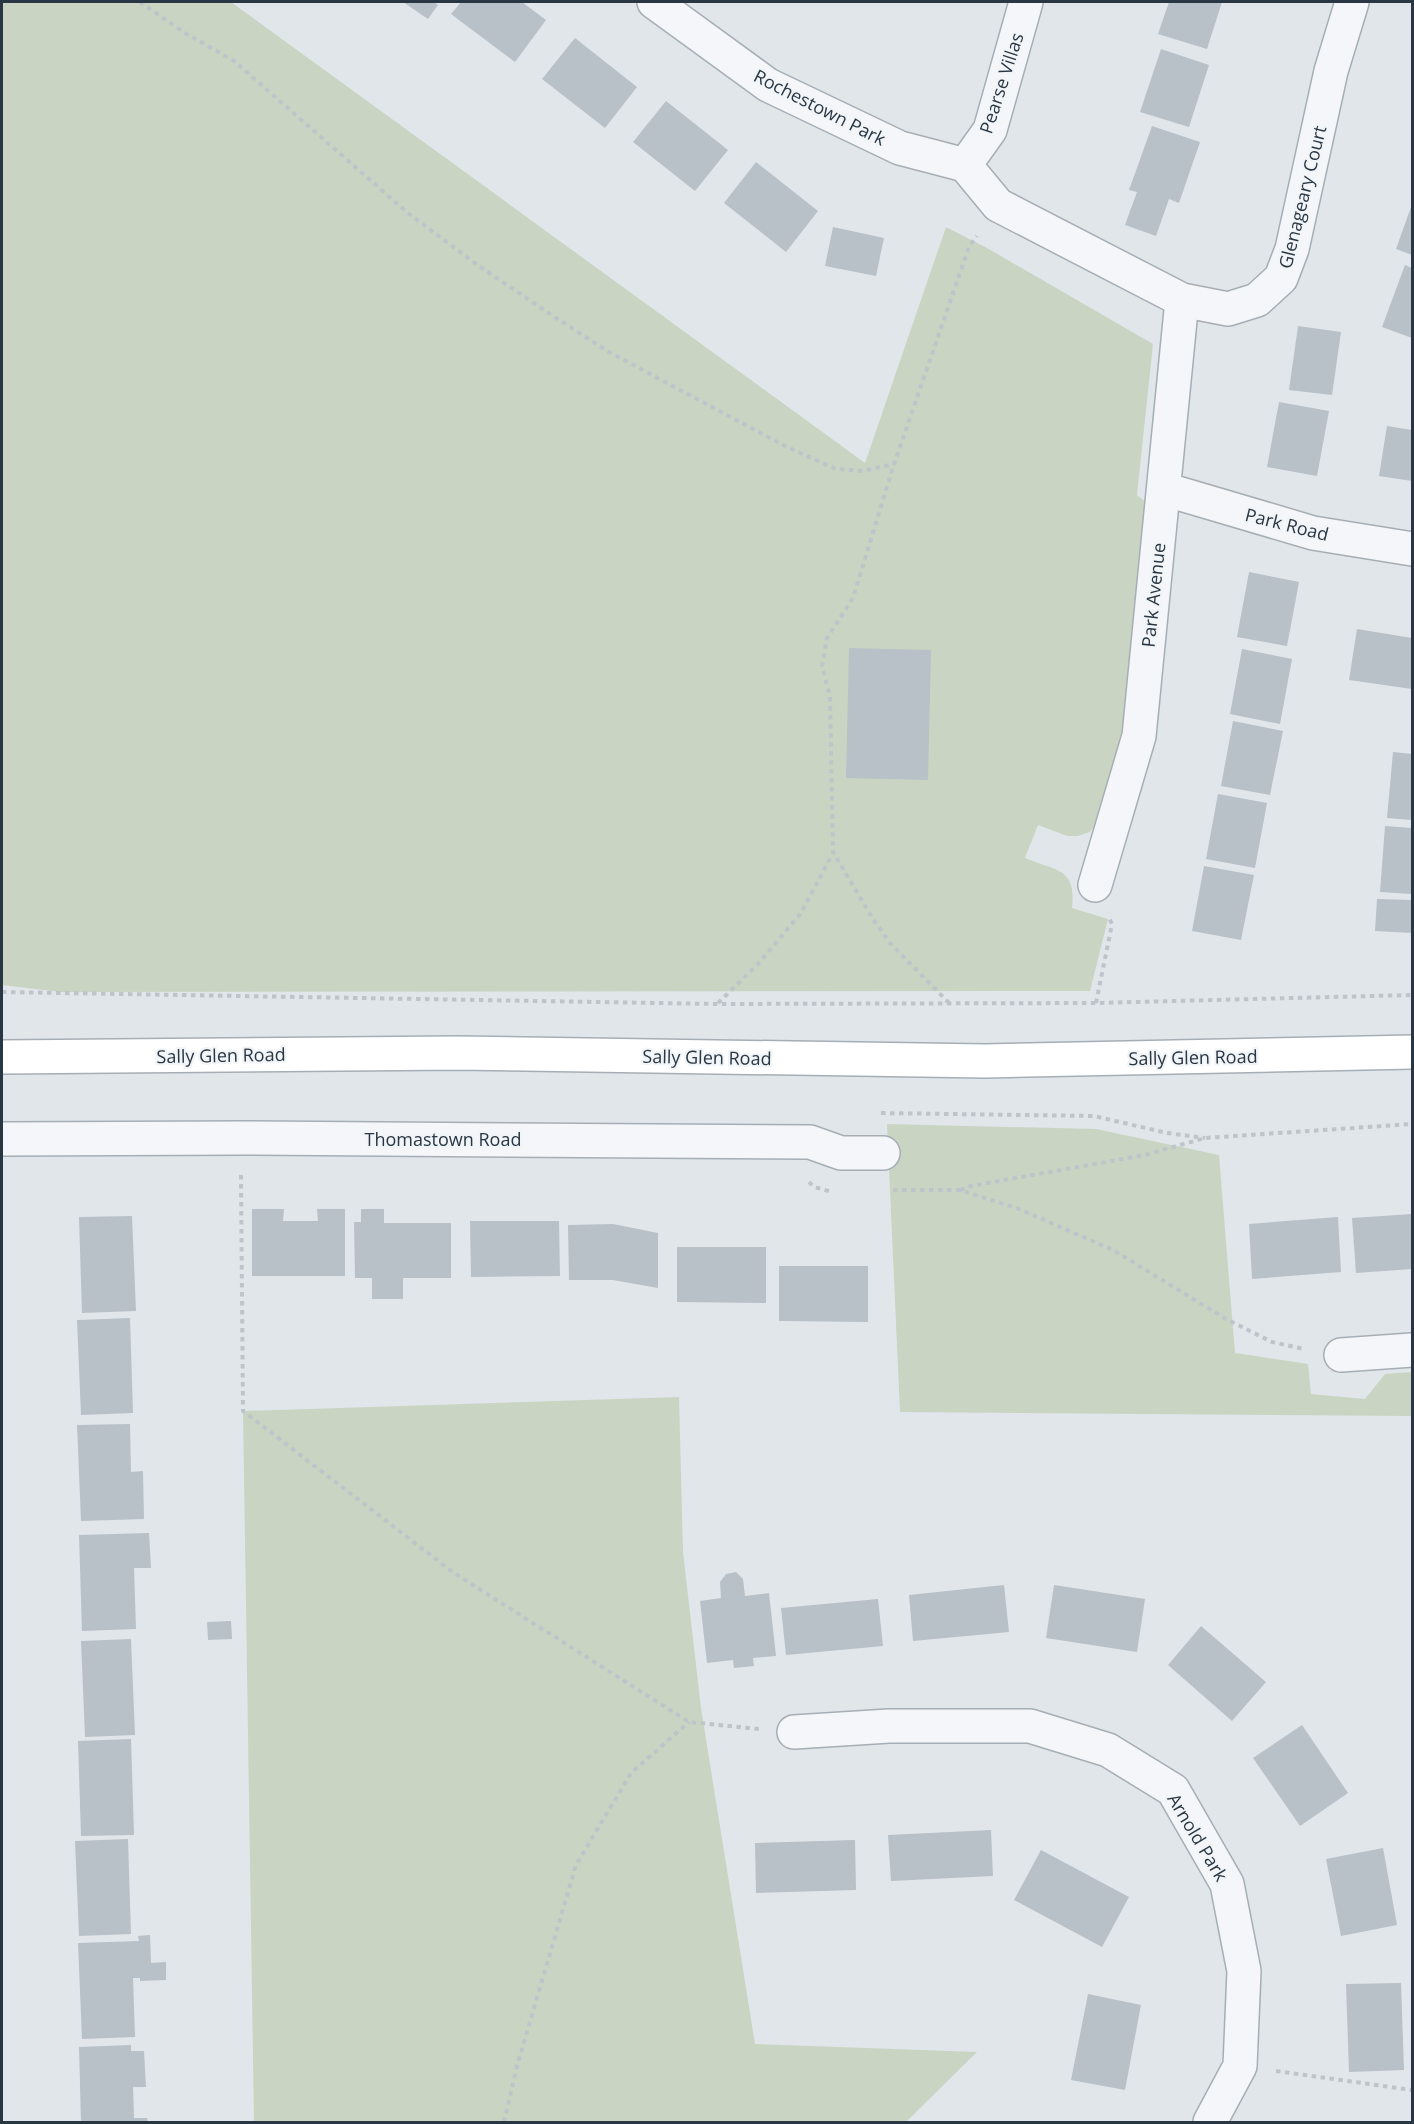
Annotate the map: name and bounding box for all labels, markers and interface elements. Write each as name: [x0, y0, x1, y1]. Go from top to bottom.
street label: Pearse Villas: [973, 30, 1029, 136]
street label: Rochestown Park: [750, 63, 890, 151]
street label: Glenageary Court: [1273, 123, 1331, 271]
street label: Park Road: [1243, 502, 1331, 546]
street label: Park Avenue: [1136, 542, 1170, 648]
street label: Sally Glen Road: [156, 1042, 286, 1068]
street label: Sally Glen Road: [642, 1044, 772, 1070]
street label: Sally Glen Road: [1128, 1044, 1258, 1070]
street label: Thomastown Road: [365, 1127, 521, 1151]
street label: Arnold Park: [1162, 1789, 1234, 1886]

